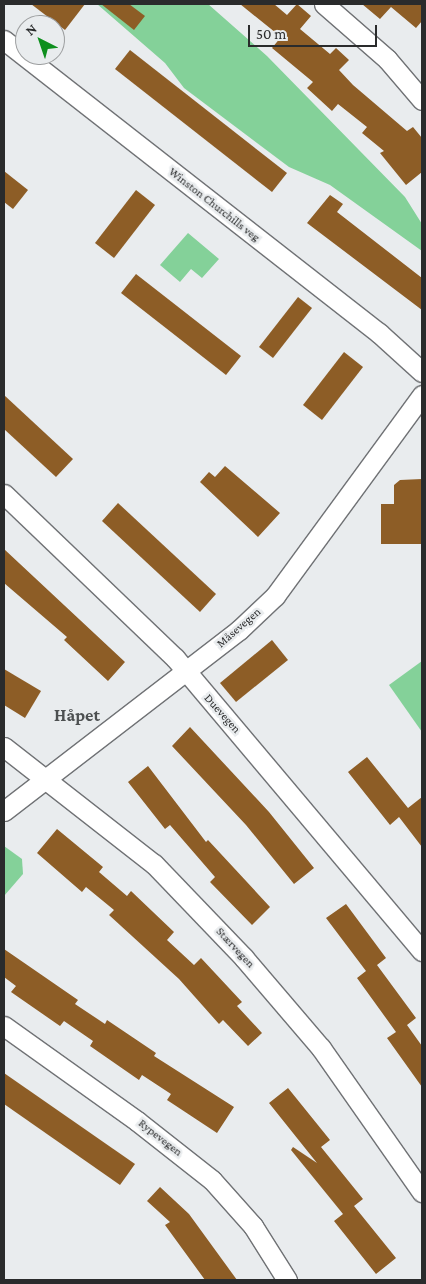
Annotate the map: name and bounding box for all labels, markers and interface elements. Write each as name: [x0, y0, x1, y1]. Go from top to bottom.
north arrow: [15, 15, 65, 65]
scale bar: [251, 15, 380, 47]
text: N: [22, 20, 40, 39]
text: 50 m: [256, 26, 286, 42]
street label: Winston Churchills veg: [166, 165, 262, 245]
street label: Måsevegen: [214, 605, 264, 651]
street label: Duevegen: [201, 691, 243, 737]
district label: Håpet: [54, 704, 100, 726]
street label: Stærvegen: [213, 925, 257, 971]
street label: Rypevegen: [135, 1116, 185, 1160]

